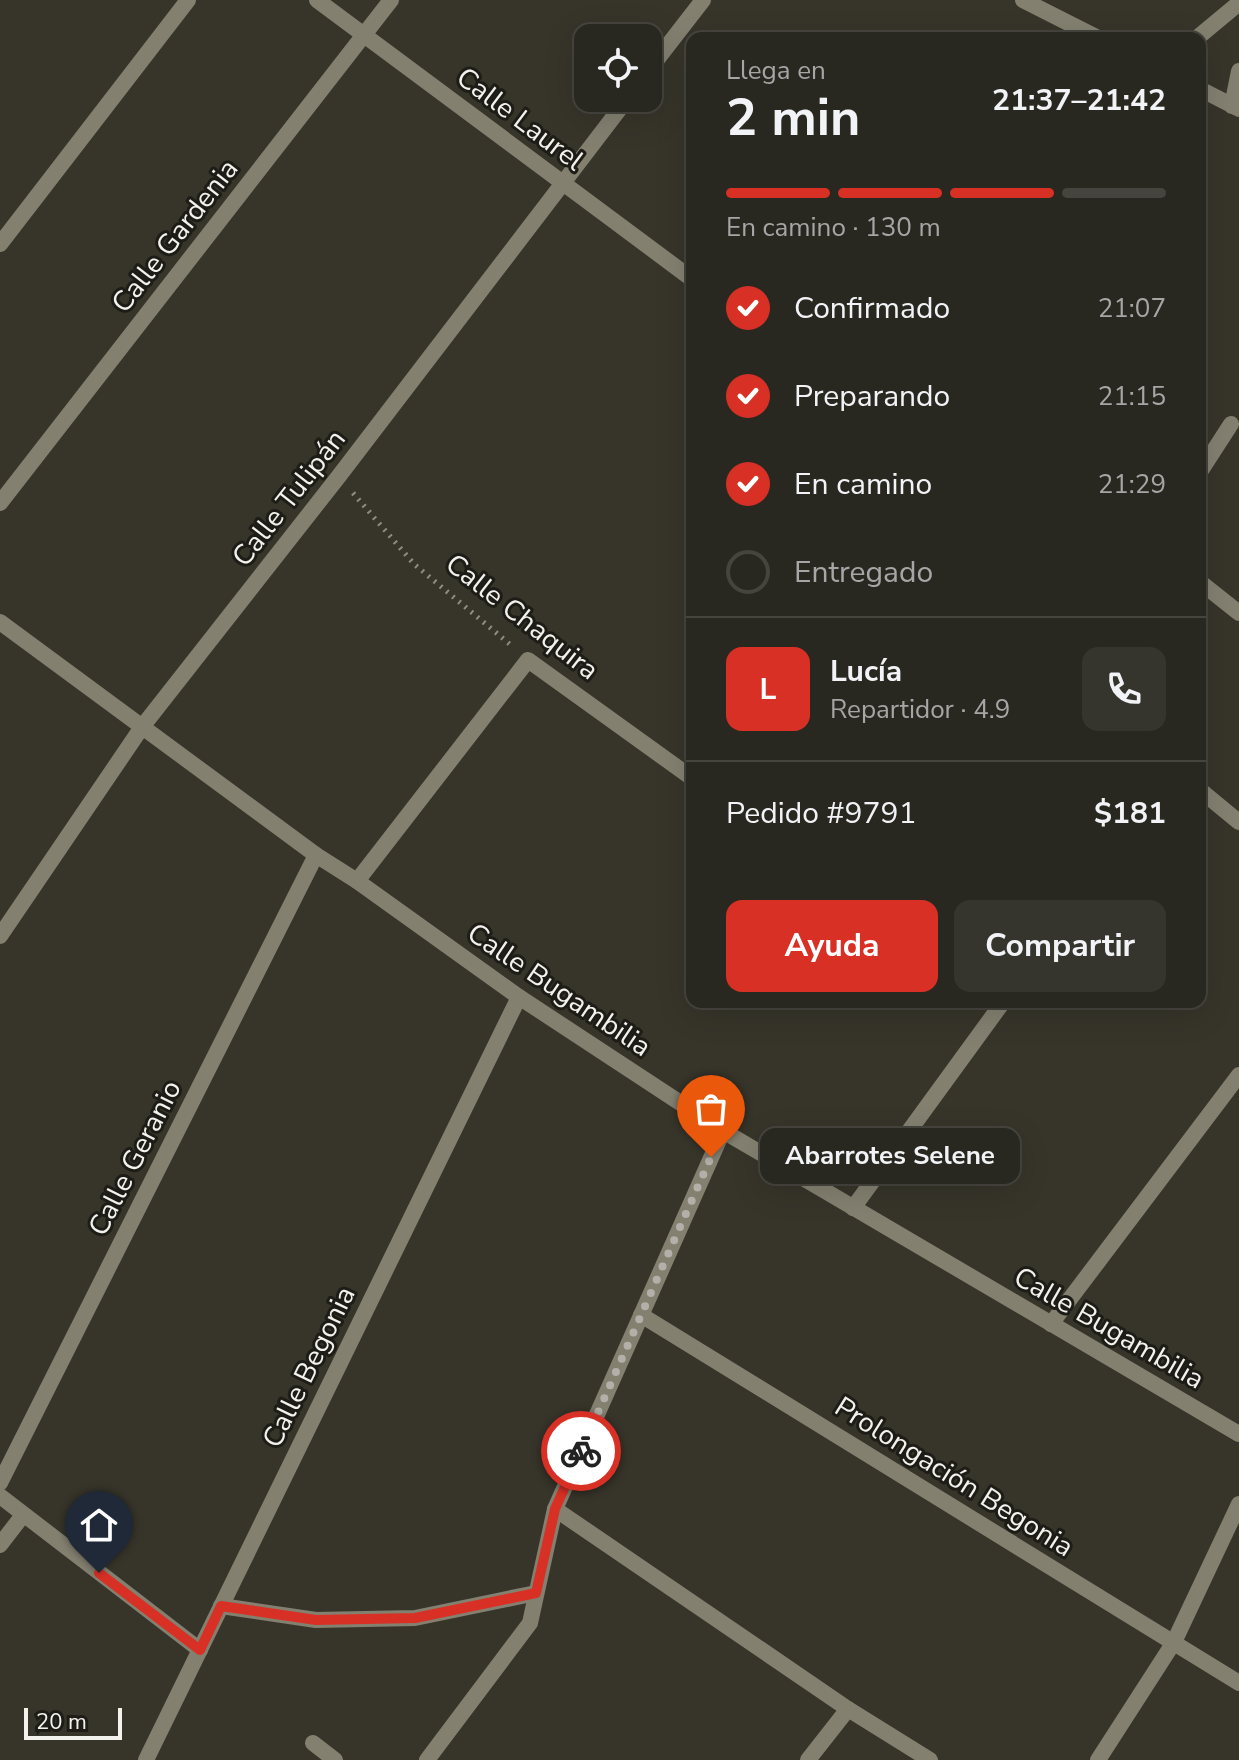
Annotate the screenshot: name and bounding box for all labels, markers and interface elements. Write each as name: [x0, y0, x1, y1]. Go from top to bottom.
map controls: [574, 24, 662, 112]
button: locate: [574, 24, 662, 112]
text: Llega en: [726, 53, 826, 88]
street label: Calle Laurel: [448, 59, 592, 180]
text: 21:37–21:42: [992, 80, 1166, 121]
text: 2 min: [726, 82, 861, 153]
street label: Calle Gardenia: [103, 151, 247, 321]
text: En camino · 130 m: [726, 210, 941, 245]
icon: check: [726, 286, 770, 330]
text: Confirmado: [794, 288, 950, 329]
text: 21:07: [1098, 291, 1166, 326]
icon: check: [726, 374, 770, 418]
text: Preparando: [794, 376, 950, 417]
text: 21:15: [1098, 379, 1166, 414]
street label: Calle Tulipán: [223, 422, 355, 574]
icon: check: [726, 462, 770, 506]
text: En camino: [794, 464, 932, 505]
text: 21:29: [1098, 467, 1166, 502]
street label: Calle Chaquira: [438, 545, 606, 689]
text: Entregado: [794, 552, 933, 593]
button: phone: [1082, 647, 1166, 731]
text: Lucía: [830, 651, 902, 692]
text: L: [760, 669, 776, 710]
text: Repartidor · 4.9: [830, 692, 1010, 727]
text: Pedido #9791: [726, 793, 917, 834]
text: $181: [1094, 793, 1166, 834]
button: Ayuda: [726, 900, 938, 992]
button: Compartir: [954, 900, 1166, 992]
street label: Calle Bugambilia: [460, 914, 658, 1066]
street label: Calle Geranio: [80, 1074, 190, 1242]
pin: [677, 1075, 745, 1157]
icon: bag: [689, 1087, 733, 1131]
callout: Abarrotes Selene: [759, 1129, 1019, 1185]
text: Abarrotes Selene: [785, 1138, 995, 1173]
street label: Calle Bugambilia: [1007, 1258, 1211, 1398]
street label: Calle Begonia: [254, 1280, 364, 1454]
street label: Prolongación Begonia: [827, 1388, 1081, 1566]
courier: [541, 1411, 621, 1491]
icon: bike: [559, 1429, 603, 1473]
pin: [65, 1491, 133, 1573]
icon: home: [77, 1503, 121, 1547]
scale bar: [24, 1704, 122, 1740]
text: 20 m: [36, 1707, 87, 1737]

